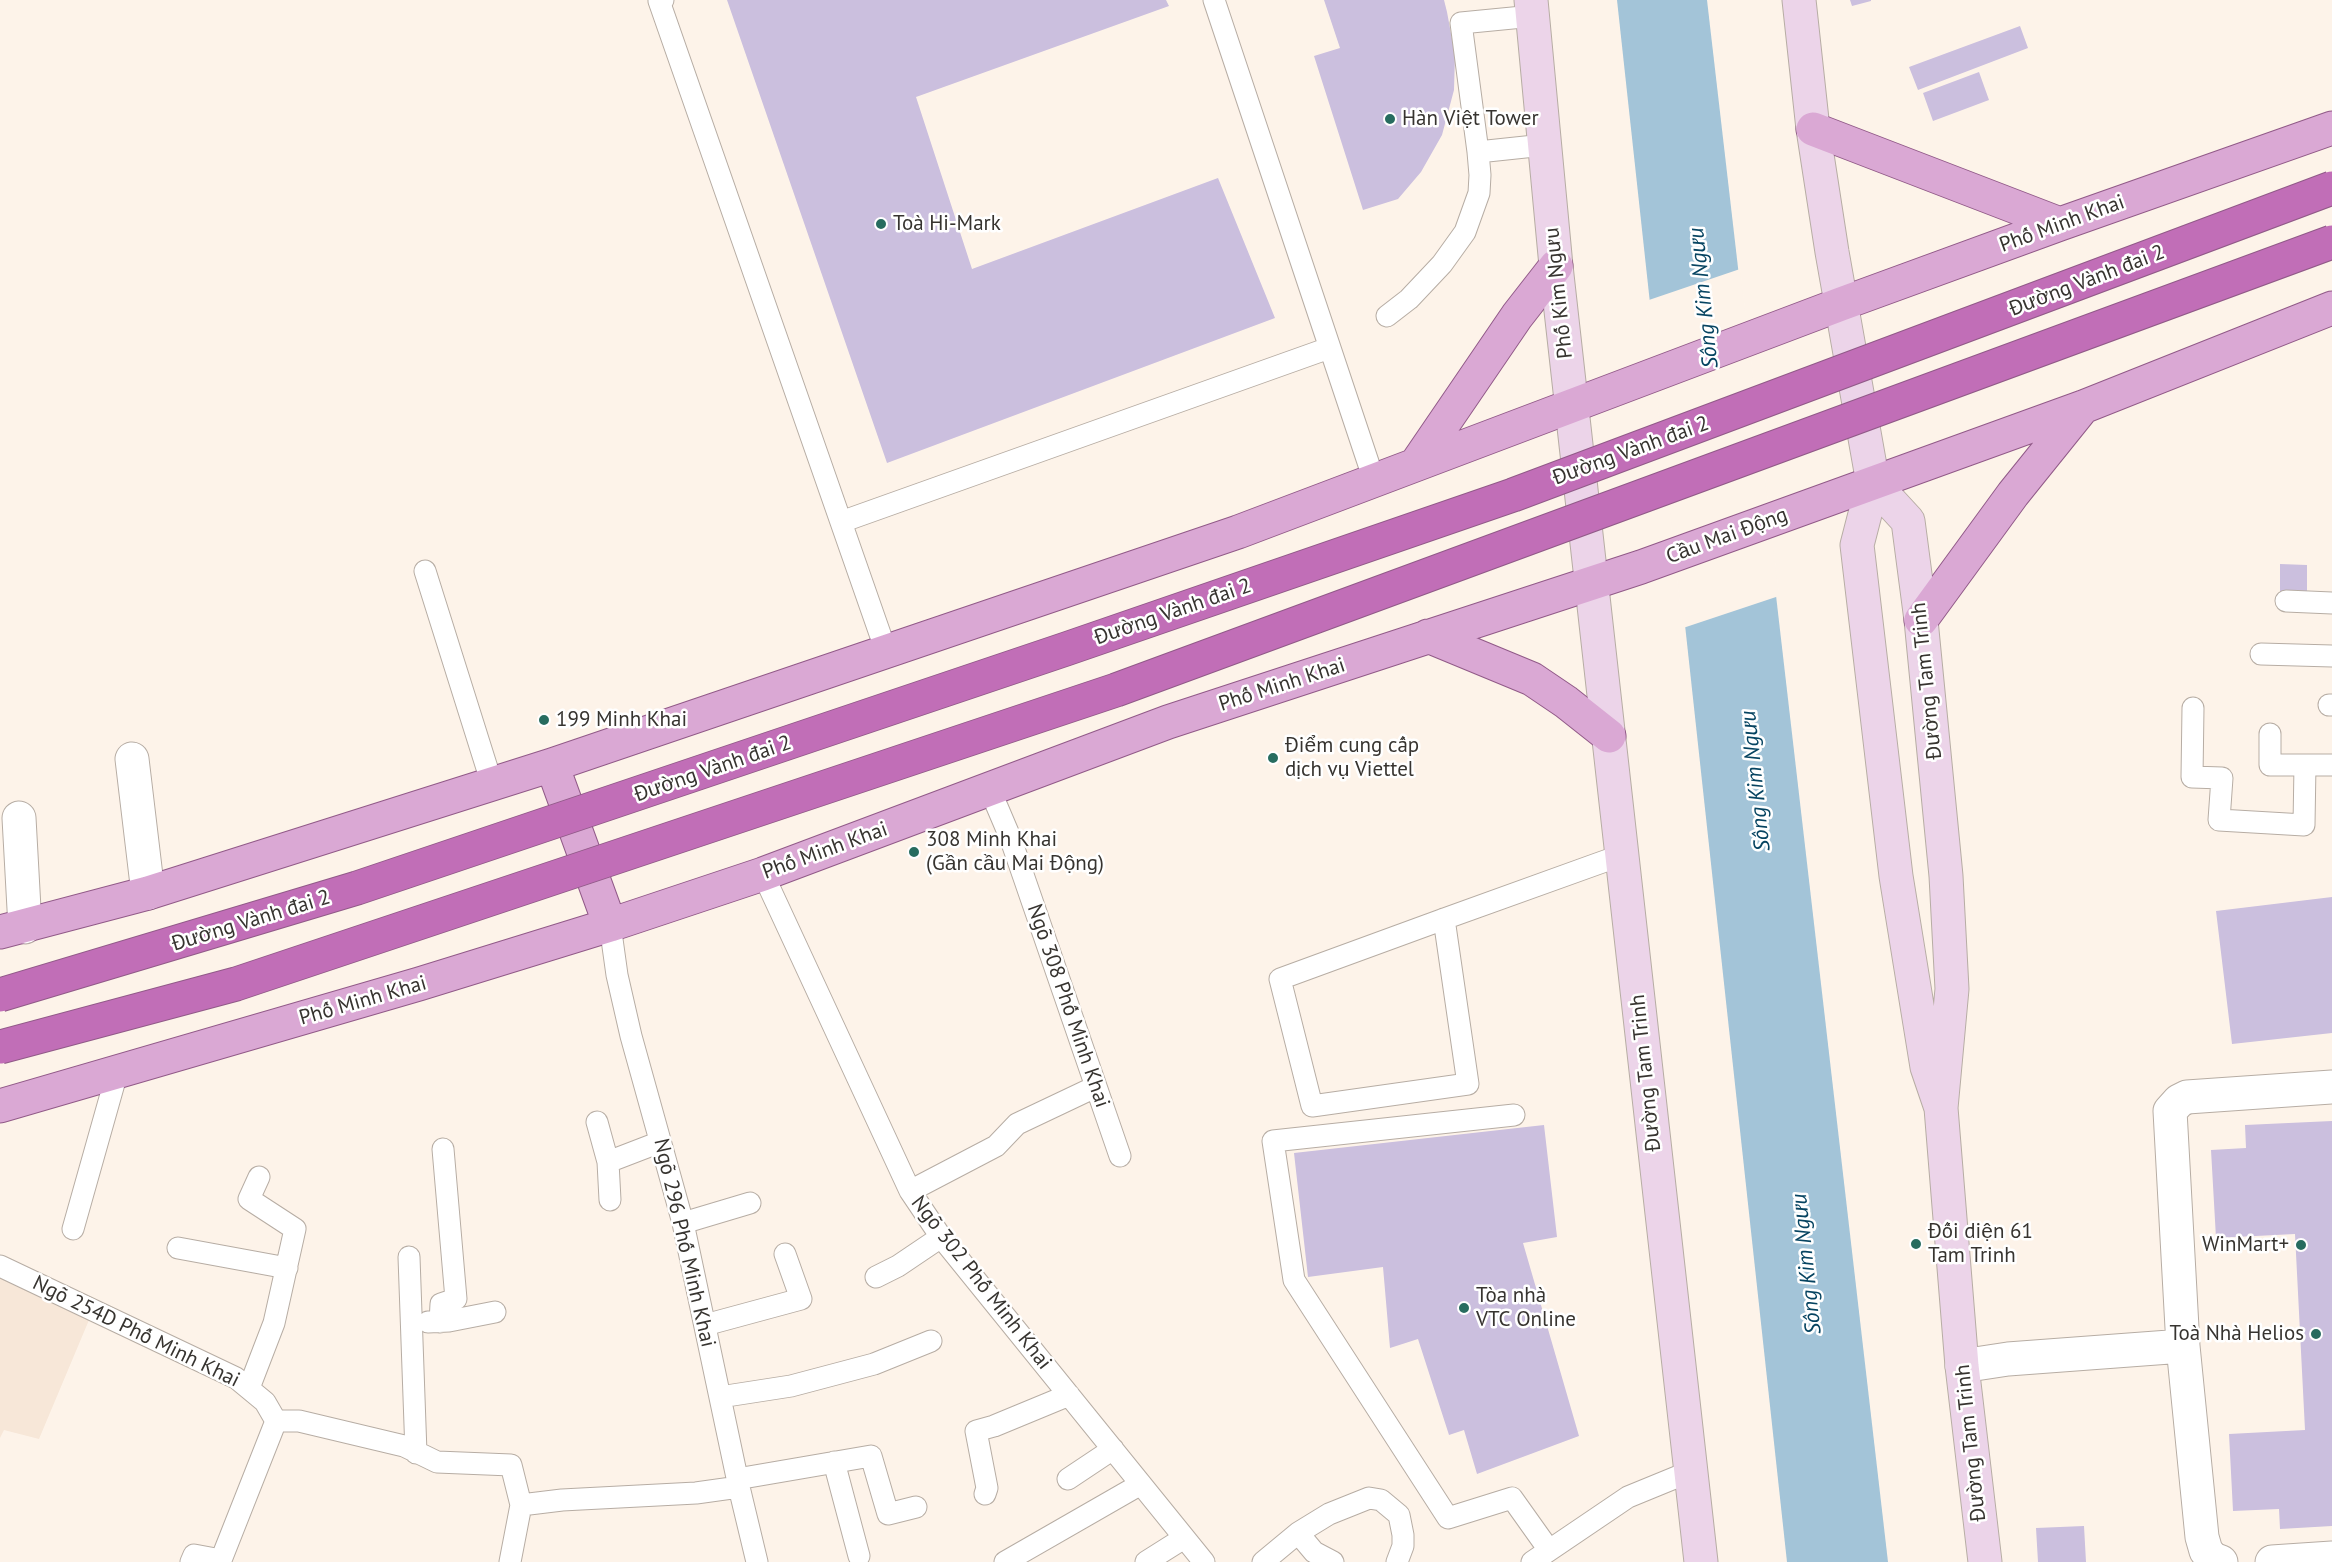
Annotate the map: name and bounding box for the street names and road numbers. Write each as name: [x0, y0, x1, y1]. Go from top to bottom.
street label: Phố Minh Khai: [1996, 190, 2128, 258]
street label: Phố Kim Ngưu: [1540, 226, 1578, 360]
street label: Đường Vành đai 2: [2006, 240, 2168, 322]
street label: Đường Vành đai 2: [1549, 411, 1713, 491]
street label: Cầu Mai Động: [1663, 502, 1791, 570]
street label: Đường Vành đai 2: [1091, 573, 1255, 651]
street label: Đường Tam Trinh: [1906, 601, 1948, 761]
street label: Phố Minh Khai: [1216, 653, 1348, 717]
street label: Đường Vành đai 2: [631, 730, 795, 808]
street label: Phố Minh Khai: [759, 817, 891, 885]
street label: Đường Vành đai 2: [169, 885, 333, 957]
street label: Ngõ 308 Phố Minh Khai: [1021, 901, 1115, 1111]
street label: Phố Minh Khai: [296, 971, 430, 1031]
street label: Đường Tam Trinh: [1625, 993, 1667, 1153]
street label: Ngõ 296 Phố Minh Khai: [648, 1136, 720, 1350]
street label: Ngõ 302 Phố Minh Khai: [905, 1191, 1057, 1375]
street label: Ngõ 254D Phố Minh Khai: [28, 1271, 244, 1393]
street label: Đường Tam Trinh: [1950, 1363, 1992, 1523]

